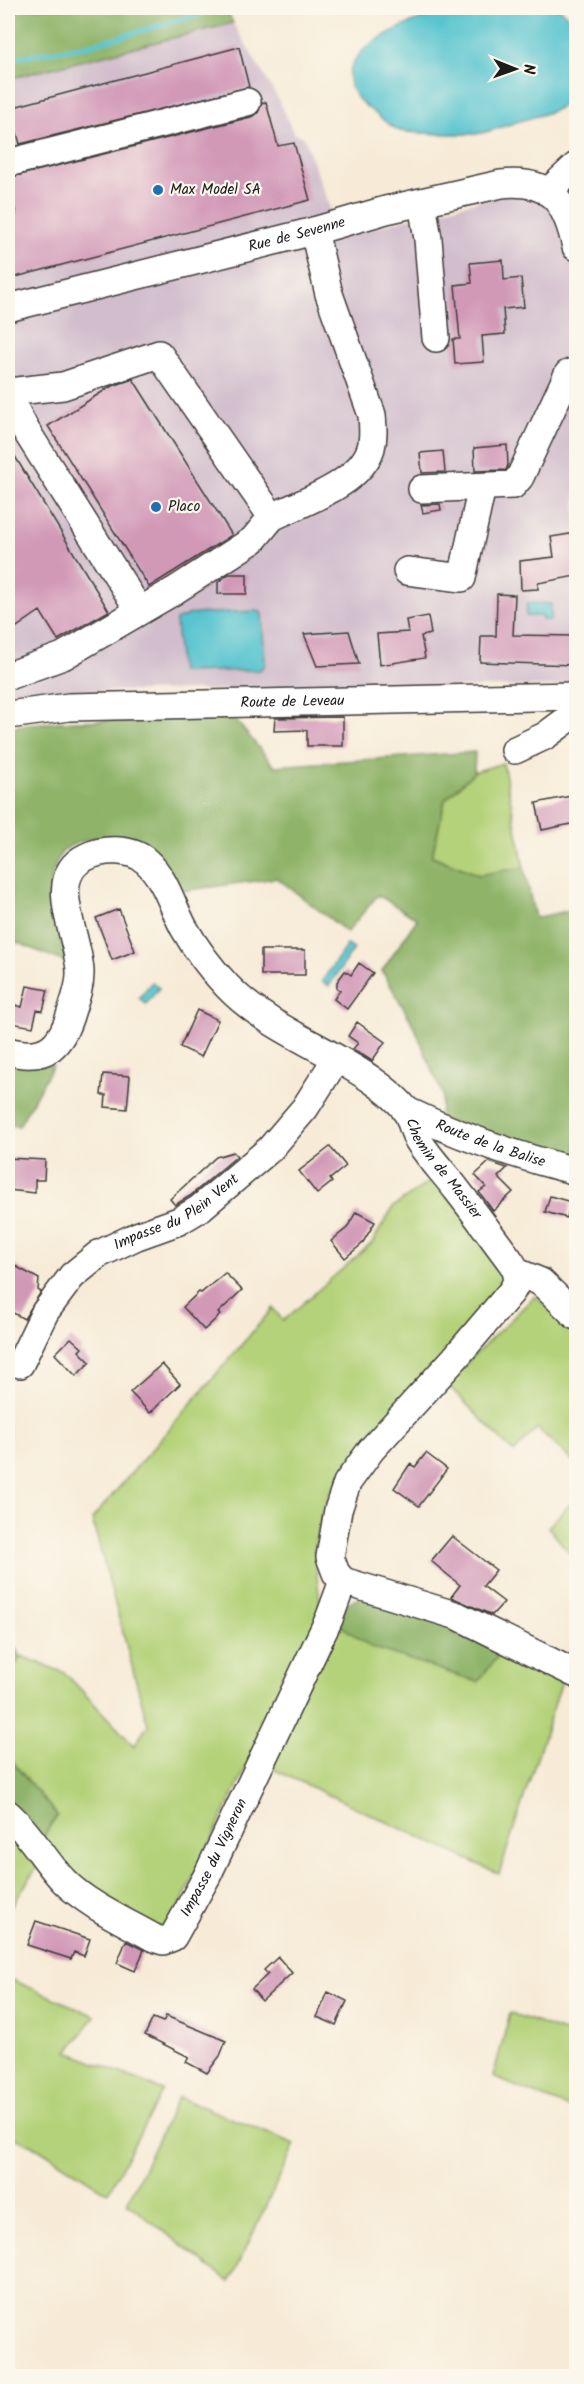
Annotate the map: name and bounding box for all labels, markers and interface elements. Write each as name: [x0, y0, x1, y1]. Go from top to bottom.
north arrow: [485, 39, 545, 99]
text: N: [516, 64, 541, 75]
place label: Max Model SA: [170, 178, 261, 202]
marker: Max Model SA: [151, 183, 165, 197]
street label: Rue de Sevenne: [246, 210, 349, 259]
place label: Placo: [168, 495, 201, 519]
marker: Placo: [149, 500, 163, 514]
street label: Route de Leveau: [240, 689, 345, 715]
street label: Route de la Balise: [432, 1113, 548, 1174]
street label: Chemin de Massier: [399, 1115, 488, 1225]
street label: Impasse du Plein Vent: [110, 1168, 245, 1257]
street label: Impasse du Vigneron: [174, 1794, 254, 1922]

